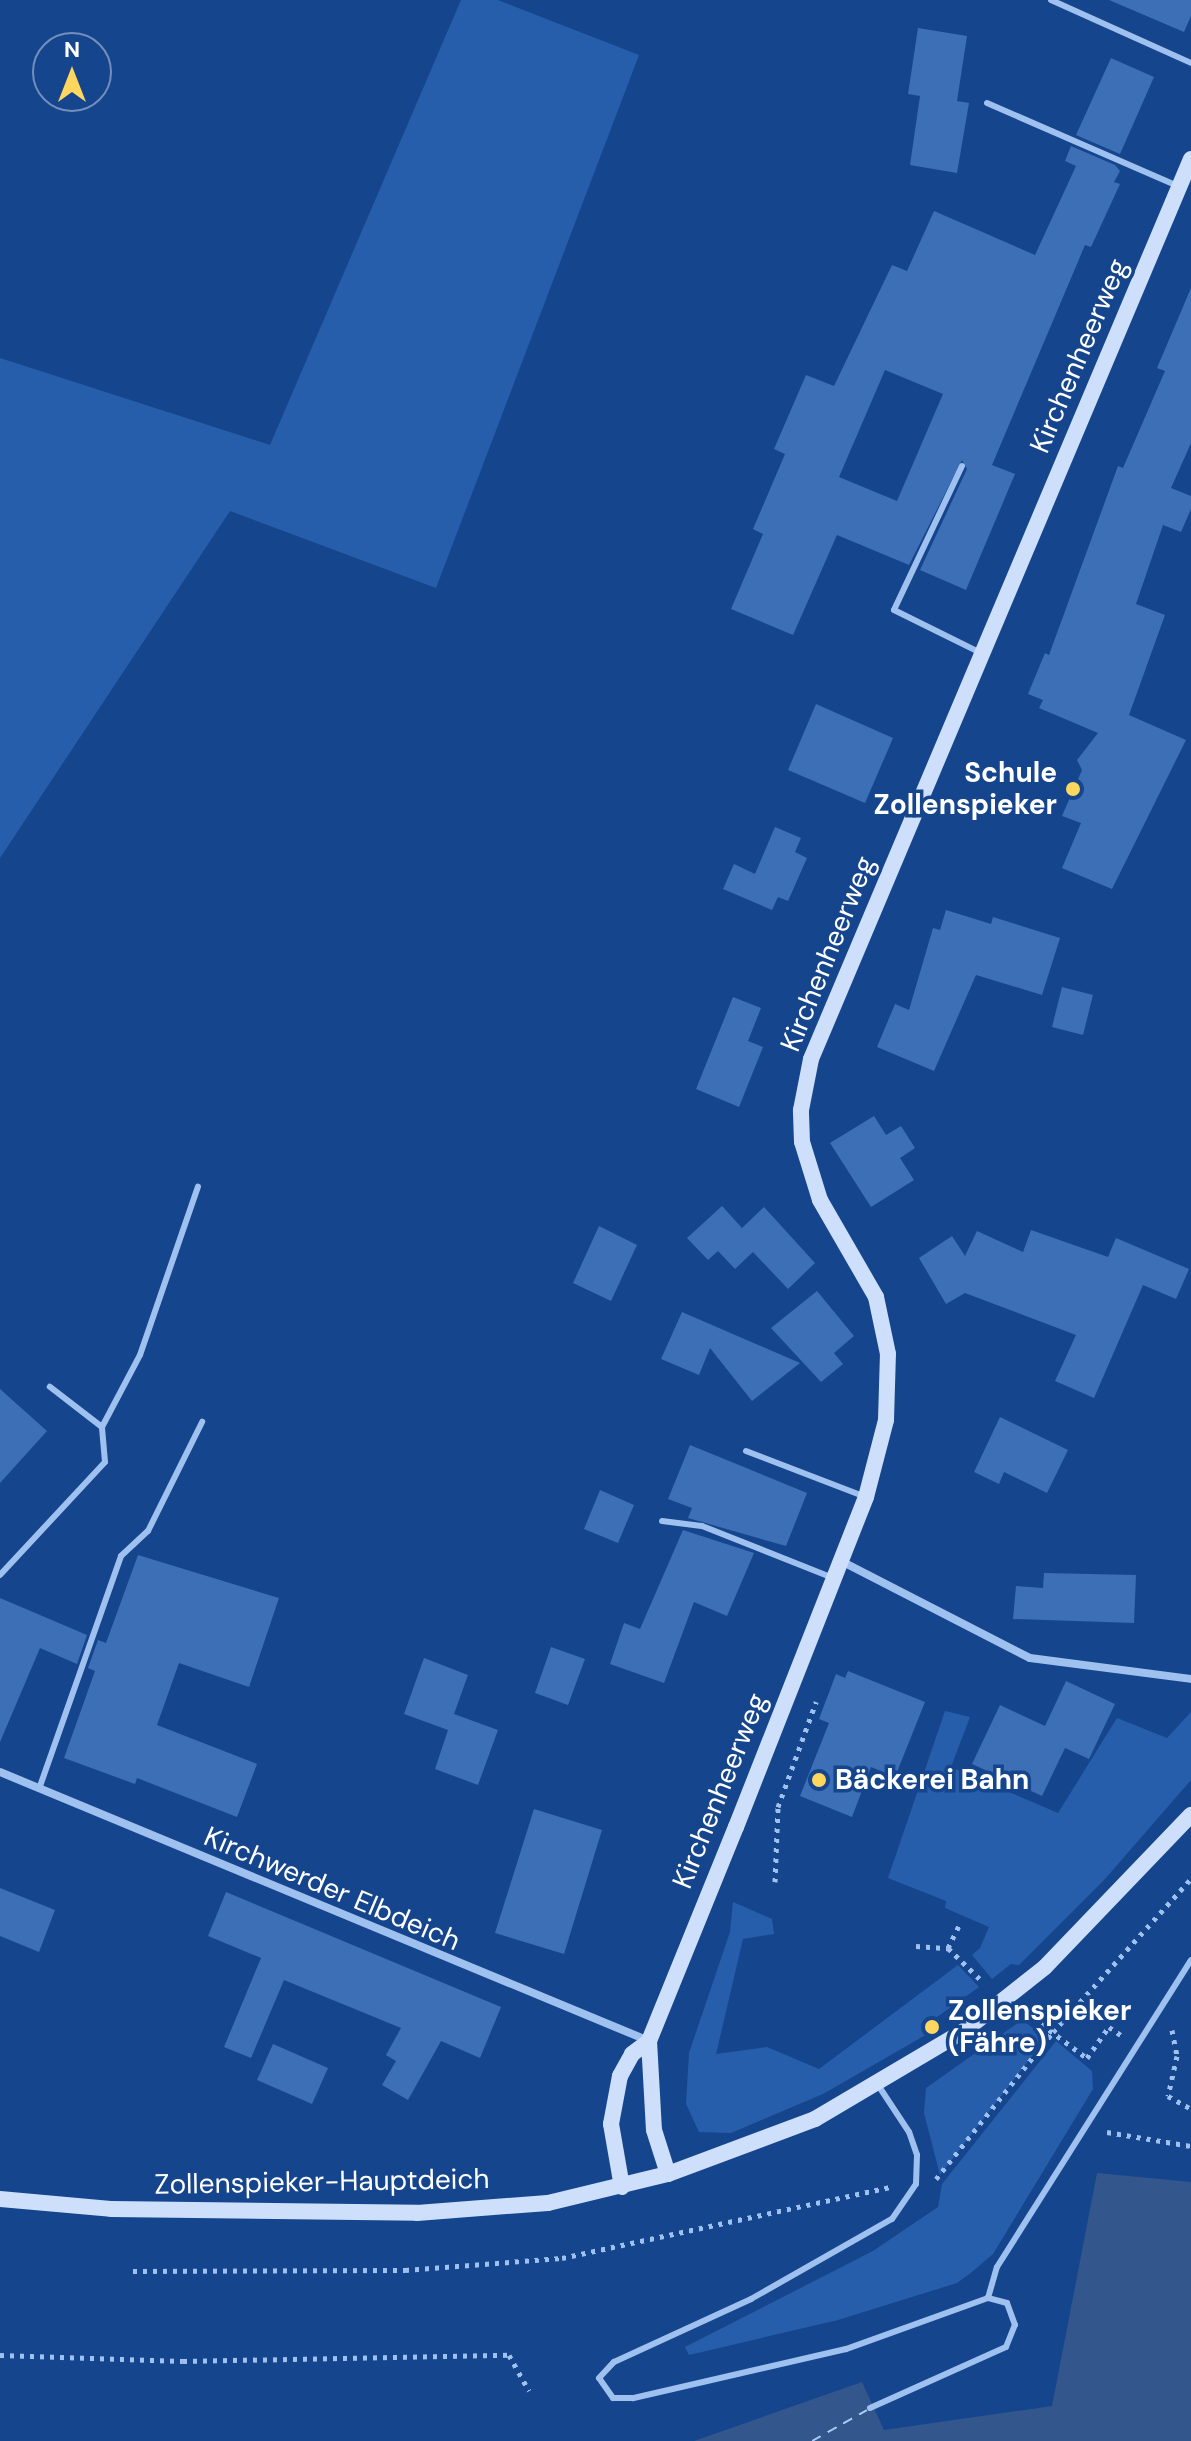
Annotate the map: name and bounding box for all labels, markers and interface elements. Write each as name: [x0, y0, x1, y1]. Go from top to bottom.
north arrow: [32, 32, 112, 112]
text: N: [64, 35, 80, 64]
street label: Kirchenheerweg: [1023, 254, 1135, 458]
place label: Schule Zollenspieker: [874, 756, 1057, 822]
marker: Schule Zollenspieker: [1064, 780, 1082, 798]
street label: Kirchenheerweg: [774, 851, 882, 1057]
street label: Kirchenheerweg: [666, 1688, 774, 1894]
place label: Bäckerei Bahn: [835, 1763, 1029, 1797]
marker: Bäckerei Bahn: [810, 1771, 828, 1789]
street label: Kirchwerder Elbdeich: [199, 1820, 465, 1958]
place label: Zollenspieker (Fähre): [948, 1994, 1131, 2060]
marker: Zollenspieker (Fähre): [923, 2018, 941, 2036]
street label: Zollenspieker-Hauptdeich: [154, 2162, 490, 2202]

